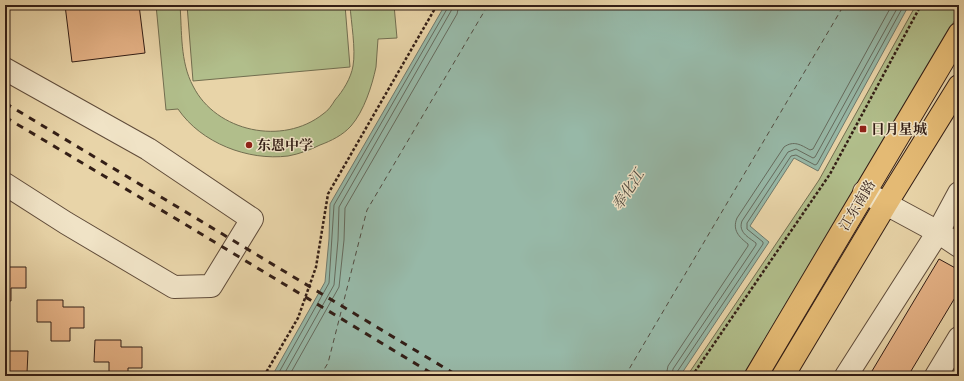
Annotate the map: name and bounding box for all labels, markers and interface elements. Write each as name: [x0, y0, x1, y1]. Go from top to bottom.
place label: 日月星城: [871, 121, 927, 138]
marker: 日月星城: [858, 124, 868, 134]
place label: 东恩中学: [257, 137, 313, 154]
marker: 东恩中学: [244, 140, 254, 150]
water label: 奉化江: [608, 165, 649, 214]
street label: 江东南路: [836, 177, 879, 234]

